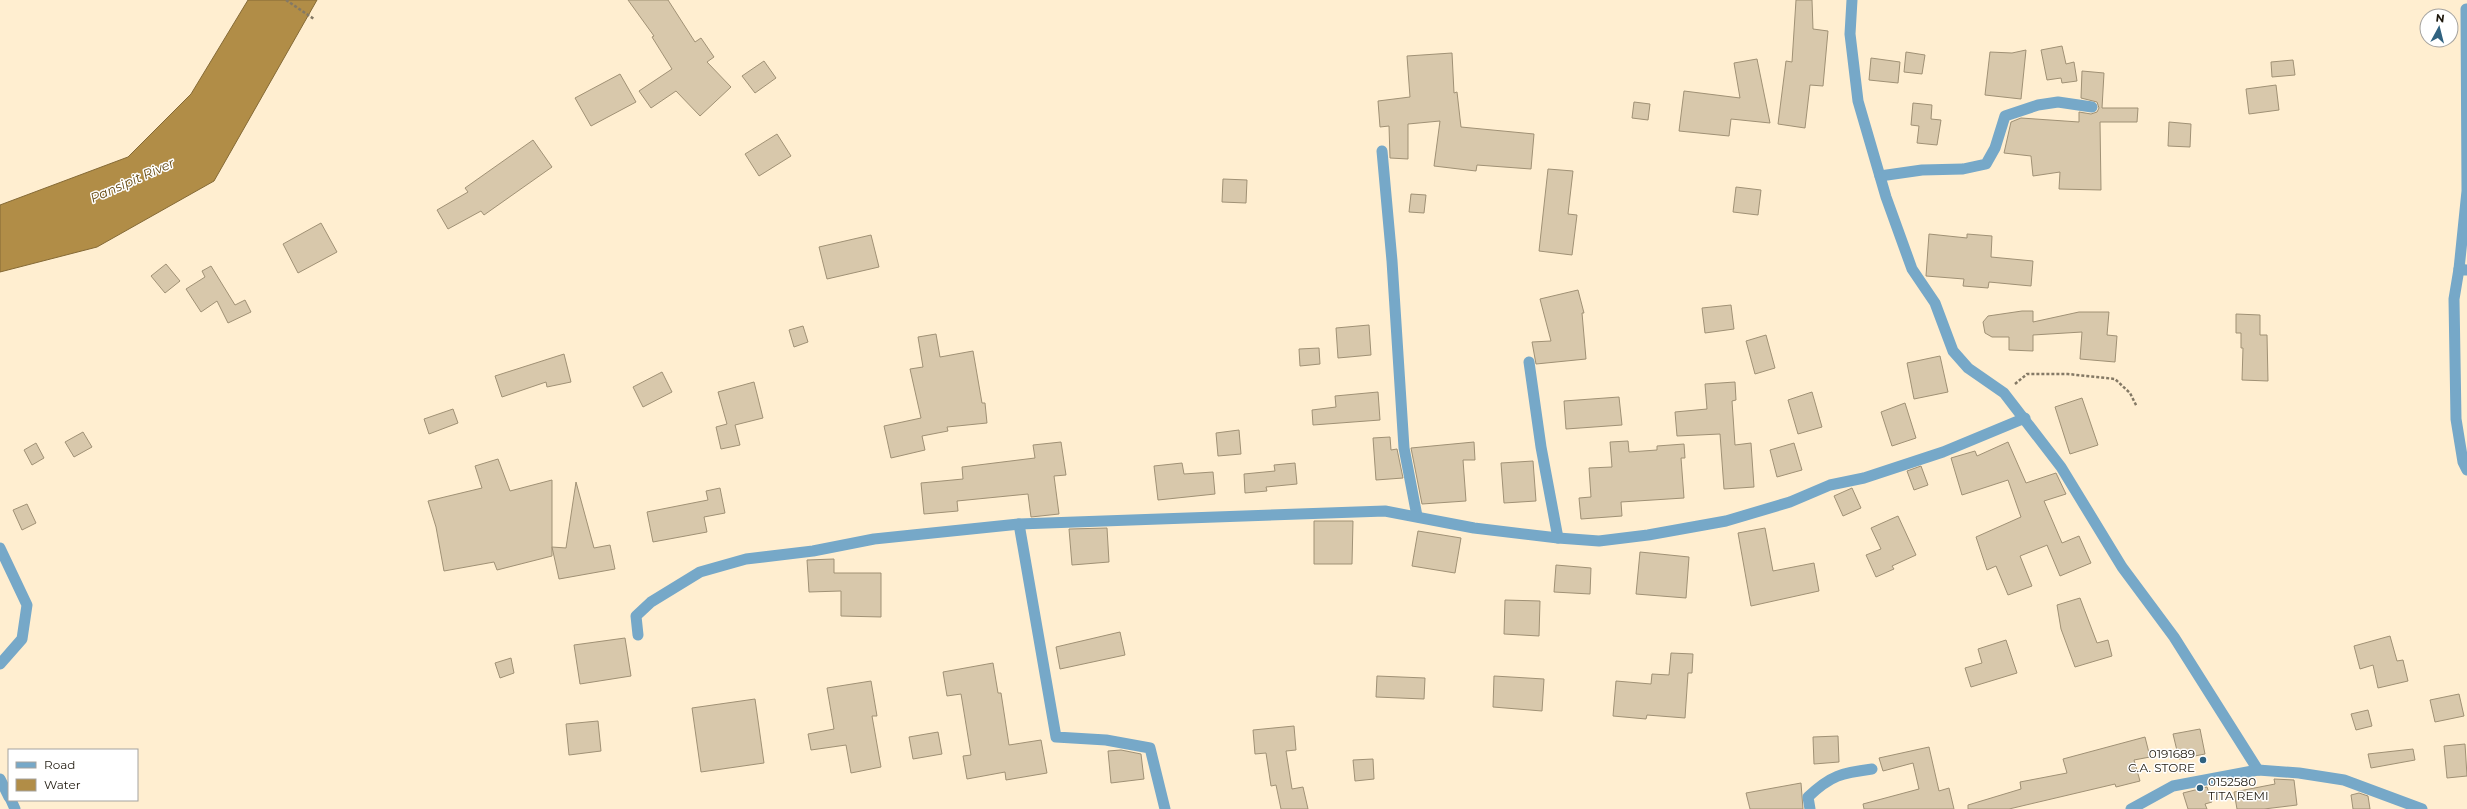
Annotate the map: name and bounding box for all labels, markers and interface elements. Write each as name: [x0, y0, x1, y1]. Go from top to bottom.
north arrow: [2419, 8, 2459, 48]
text: N: [2435, 11, 2445, 26]
water label: Pansipit River: [87, 154, 177, 206]
place label: 0191689 C.A. STORE: [2128, 746, 2195, 775]
legend: [8, 749, 138, 801]
marker: 0191689 C.A. STORE: [2198, 755, 2208, 765]
text: Road: [44, 757, 75, 772]
place label: 0152580 TITA REMI: [2208, 774, 2269, 803]
text: Water: [44, 777, 81, 792]
marker: 0152580 TITA REMI: [2195, 783, 2205, 793]

